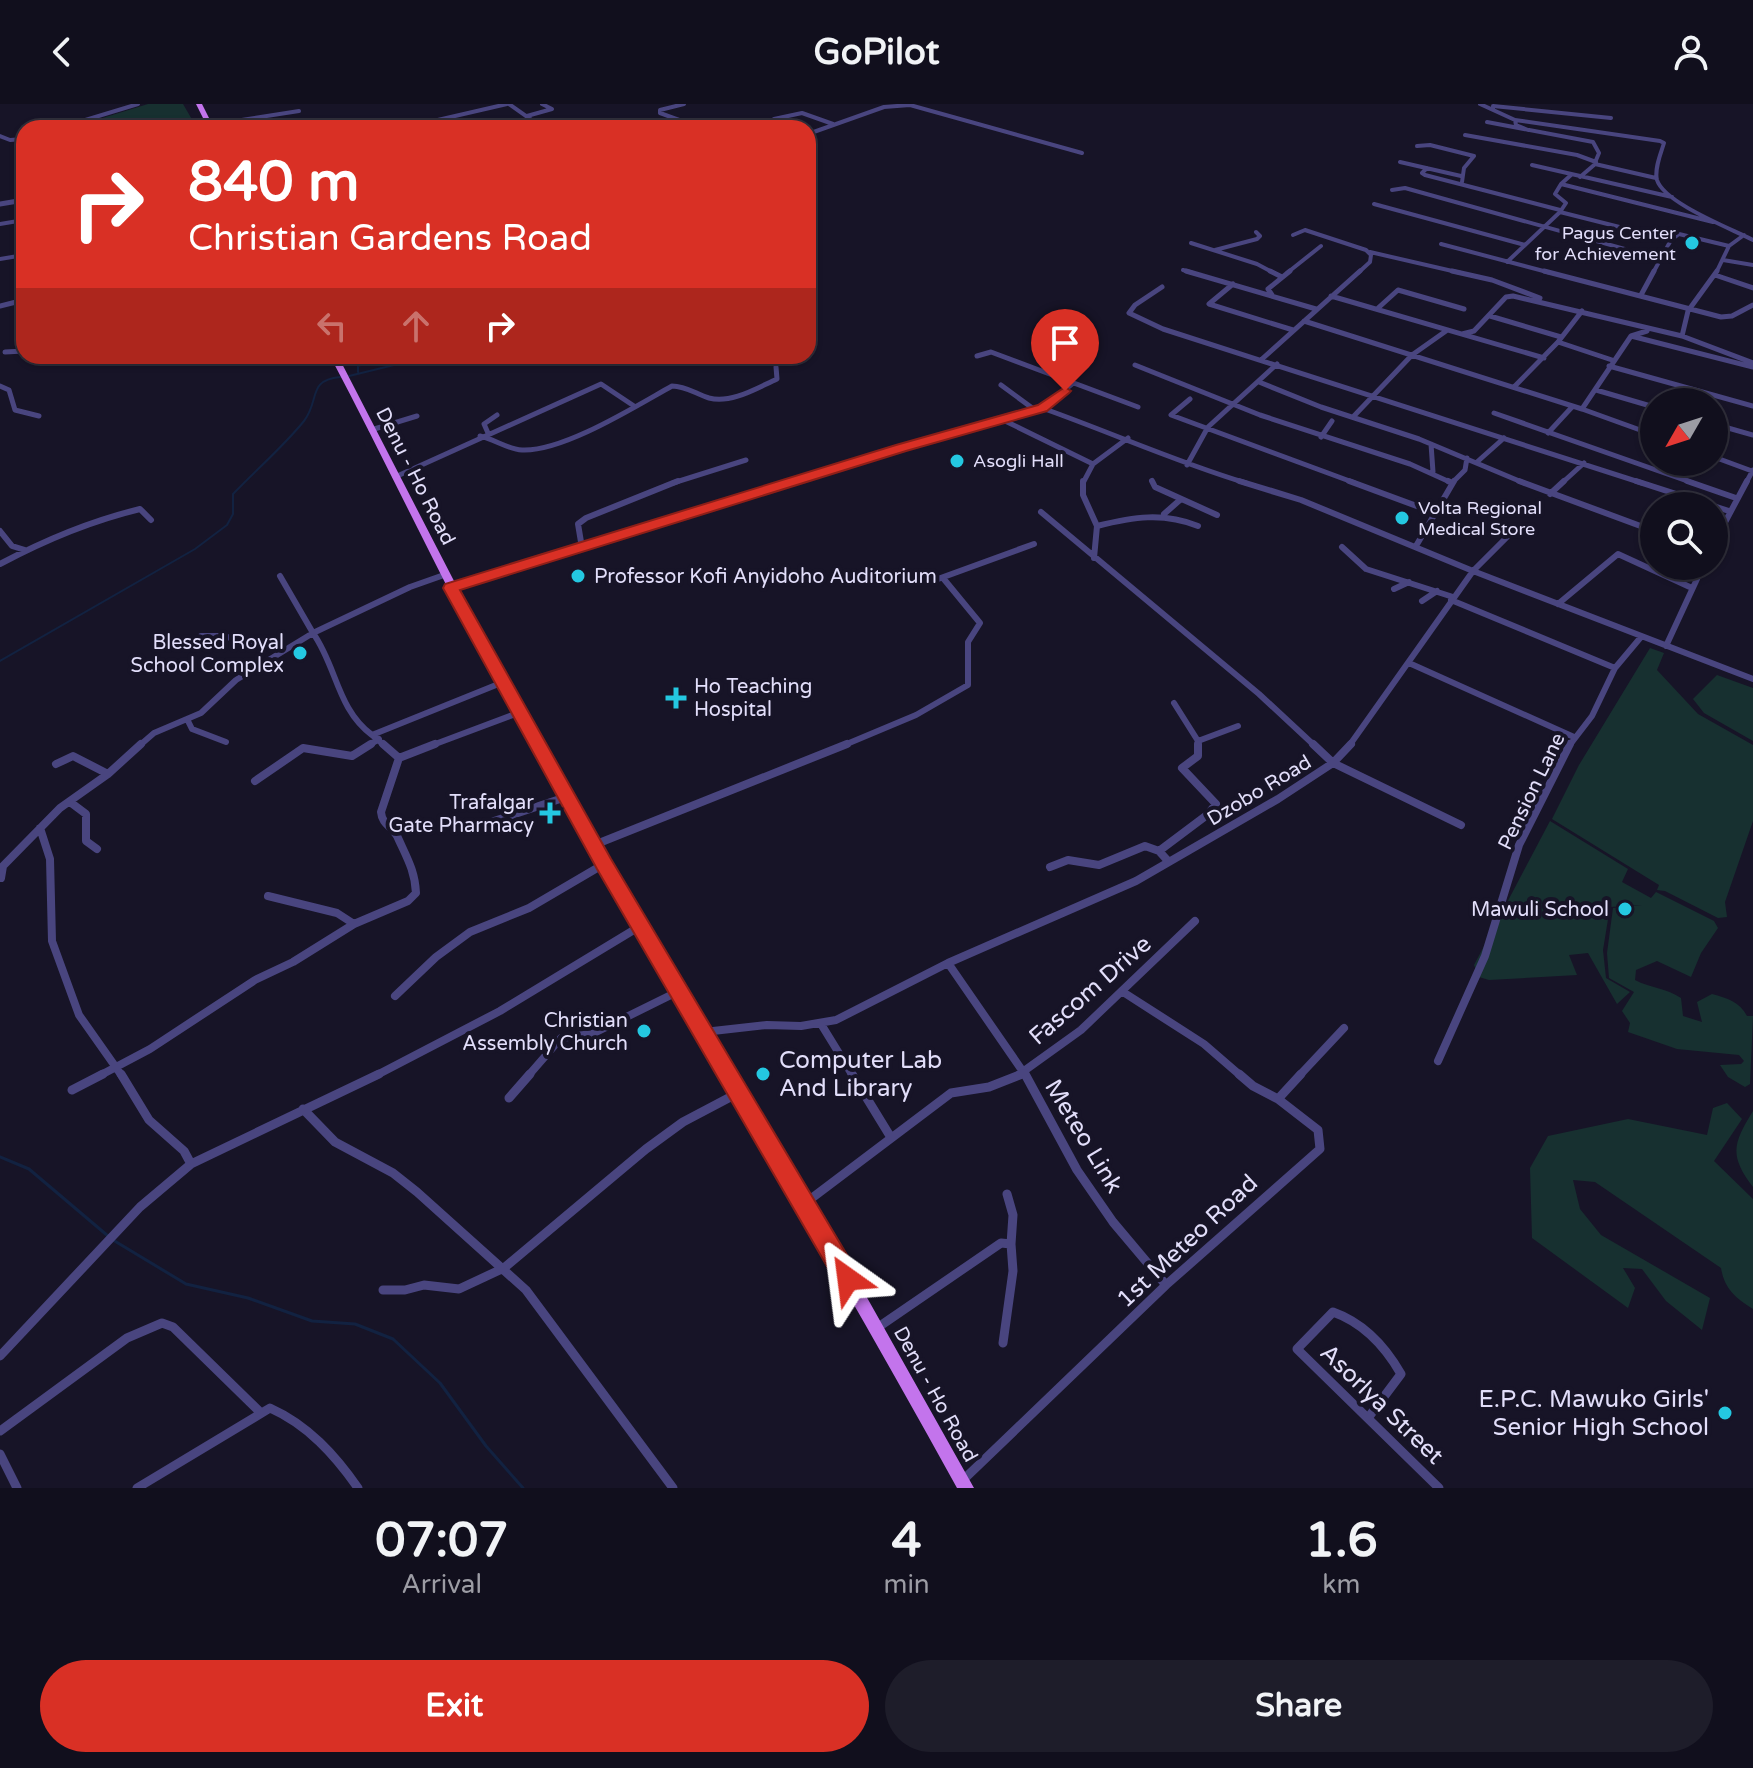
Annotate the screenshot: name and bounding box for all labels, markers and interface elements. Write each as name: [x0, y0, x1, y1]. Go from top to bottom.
icon: back: [40, 30, 84, 74]
icon: person: [1669, 30, 1713, 74]
text: GoPilot: [814, 31, 939, 74]
text: 840 m: [188, 149, 359, 216]
icon: right: [56, 152, 160, 256]
text: Christian Gardens Road: [188, 217, 592, 260]
place label: Pagus Center for Achievement: [1535, 222, 1676, 265]
marker: Pagus Center for Achievement: [1683, 234, 1701, 252]
icon: left: [310, 304, 354, 348]
icon: ahead: [394, 304, 438, 348]
icon: right: [478, 304, 522, 348]
pin: [1031, 309, 1099, 391]
icon: arrive: [1043, 321, 1087, 365]
north arrow: [1640, 388, 1728, 476]
map controls: [1640, 388, 1728, 580]
street label: Denu - Ho Road: [370, 404, 460, 549]
place label: Asogli Hall: [973, 450, 1064, 472]
marker: Asogli Hall: [948, 452, 966, 470]
button: search: [1640, 492, 1728, 580]
place label: Volta Regional Medical Store: [1418, 497, 1542, 540]
marker: Volta Regional Medical Store: [1393, 509, 1411, 527]
place label: Professor Kofi Anyidoho Auditorium: [594, 565, 937, 589]
marker: Professor Kofi Anyidoho Auditorium: [569, 567, 587, 585]
place label: Blessed Royal School Complex: [131, 631, 284, 678]
marker: Blessed Royal School Complex: [291, 644, 309, 662]
place label: Ho Teaching Hospital: [694, 675, 812, 722]
marker: Ho Teaching Hospital: [665, 687, 687, 709]
street label: Pension Lane: [1493, 729, 1571, 854]
street label: Dzobo Road: [1203, 750, 1316, 831]
place label: Trafalgar Gate Pharmacy: [388, 791, 534, 838]
marker: Trafalgar Gate Pharmacy: [541, 804, 559, 822]
place label: Mawuli School: [1471, 898, 1609, 922]
marker: Mawuli School: [1616, 900, 1634, 918]
street label: Fascom Drive: [1023, 929, 1157, 1051]
place label: Christian Assembly Church: [462, 1009, 628, 1056]
marker: Christian Assembly Church: [635, 1022, 653, 1040]
place label: Computer Lab And Library: [779, 1046, 942, 1103]
marker: Computer Lab And Library: [754, 1065, 772, 1083]
street label: Meteo Link: [1038, 1074, 1129, 1198]
street label: 1st Meteo Road: [1111, 1169, 1264, 1314]
position arrow: [806, 1237, 890, 1321]
street label: Denu - Ho Road: [888, 1323, 982, 1466]
street label: Asorlya Street: [1314, 1338, 1449, 1470]
place label: E.P.C. Mawuko Girls' Senior High School: [1478, 1385, 1709, 1442]
marker: E.P.C. Mawuko Girls' Senior High School: [1716, 1404, 1734, 1422]
text: 07:07: [375, 1512, 508, 1570]
text: 4: [892, 1512, 922, 1570]
text: 1.6: [1305, 1512, 1378, 1570]
text: Arrival: [402, 1569, 482, 1600]
text: min: [884, 1569, 930, 1600]
text: km: [1322, 1569, 1360, 1600]
button: Exit: [40, 1660, 869, 1752]
button: Share: [885, 1660, 1713, 1752]

